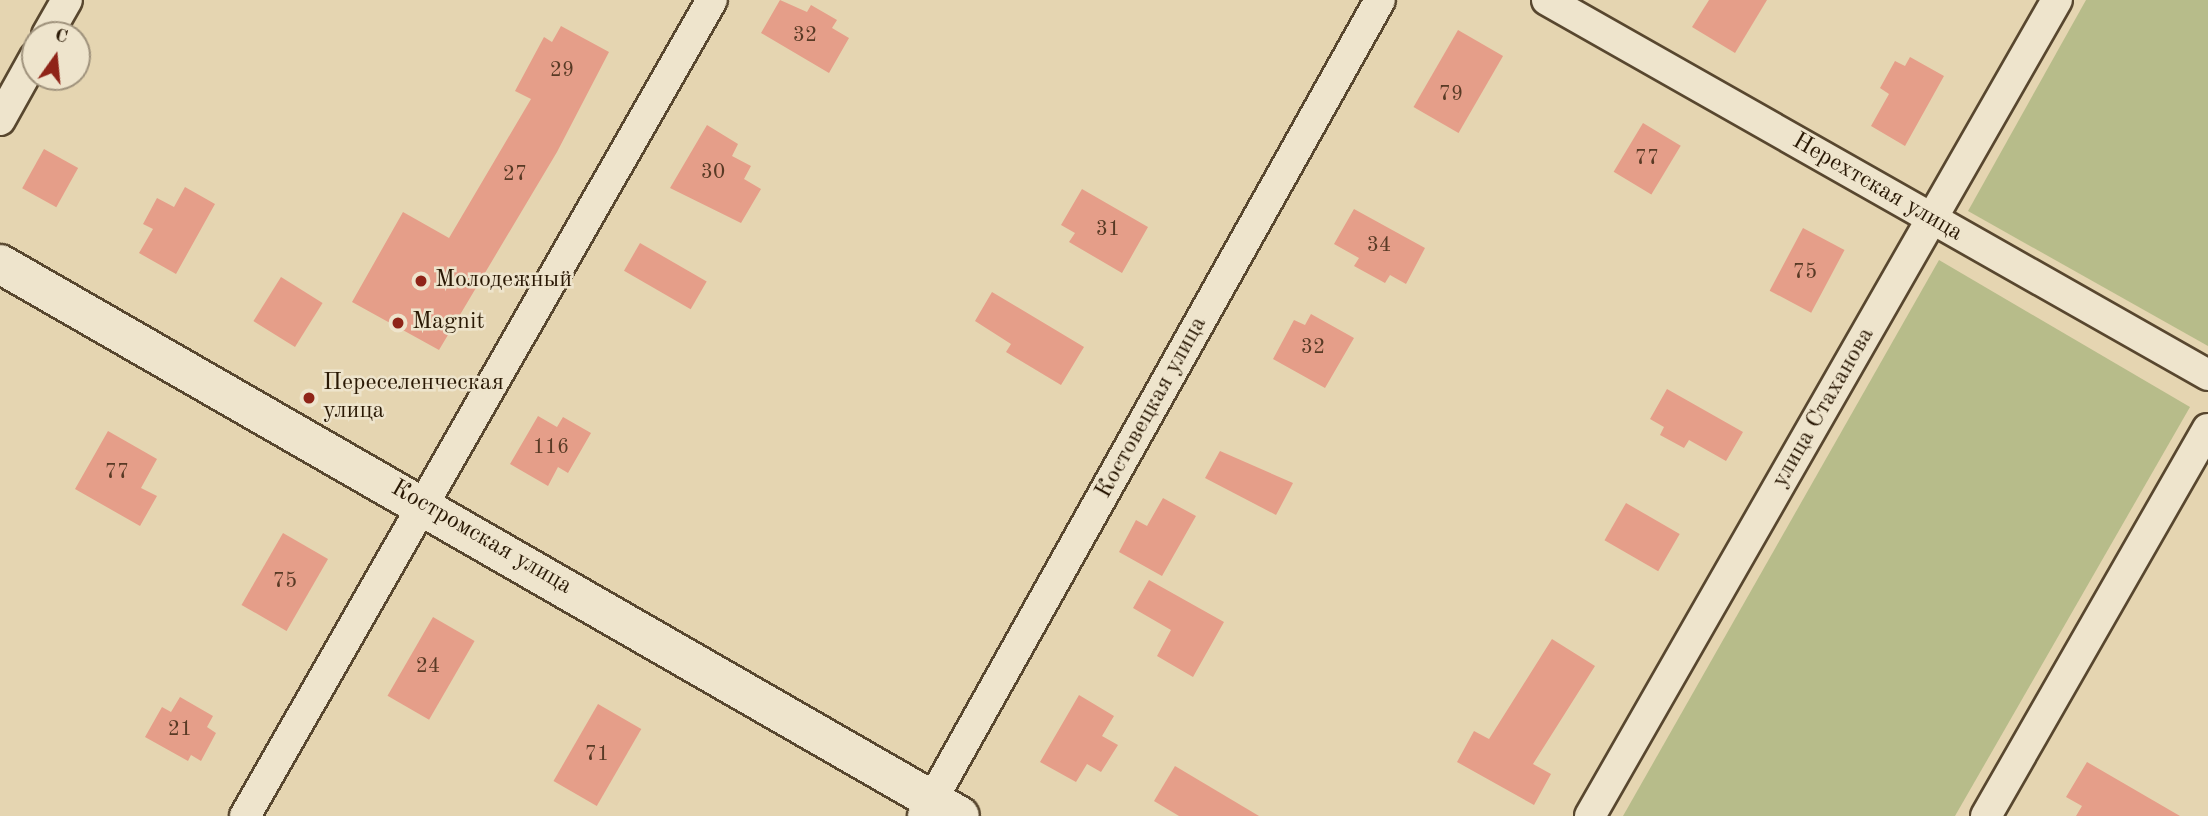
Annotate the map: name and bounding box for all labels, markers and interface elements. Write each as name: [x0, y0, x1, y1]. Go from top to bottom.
north arrow: [21, 21, 91, 91]
house number: 32: [793, 23, 817, 49]
text: С: [53, 26, 70, 48]
house number: 29: [550, 58, 574, 84]
house number: 79: [1439, 82, 1463, 108]
street label: Нерехтская улица: [1787, 127, 1967, 249]
house number: 77: [1635, 146, 1659, 172]
house number: 30: [701, 160, 725, 186]
house number: 27: [503, 162, 527, 188]
house number: 31: [1096, 217, 1120, 243]
house number: 34: [1367, 233, 1391, 259]
house number: 75: [1793, 260, 1817, 286]
place label: Молодежный: [435, 267, 572, 295]
marker: Молодежный: [413, 273, 429, 289]
place label: Magnit: [412, 309, 485, 337]
street label: Костовецкая улица: [1090, 312, 1214, 504]
marker: Magnit: [390, 315, 406, 331]
street label: улица Стаханова: [1766, 323, 1882, 493]
house number: 32: [1301, 335, 1325, 361]
place label: Переселенческая улица: [323, 370, 504, 426]
marker: Переселенческая улица: [301, 390, 317, 406]
house number: 116: [533, 435, 569, 461]
house number: 77: [105, 460, 129, 486]
street label: Костромская улица: [385, 474, 577, 602]
house number: 75: [273, 569, 297, 595]
house number: 24: [416, 654, 440, 680]
house number: 21: [168, 717, 192, 743]
house number: 71: [585, 742, 609, 768]

